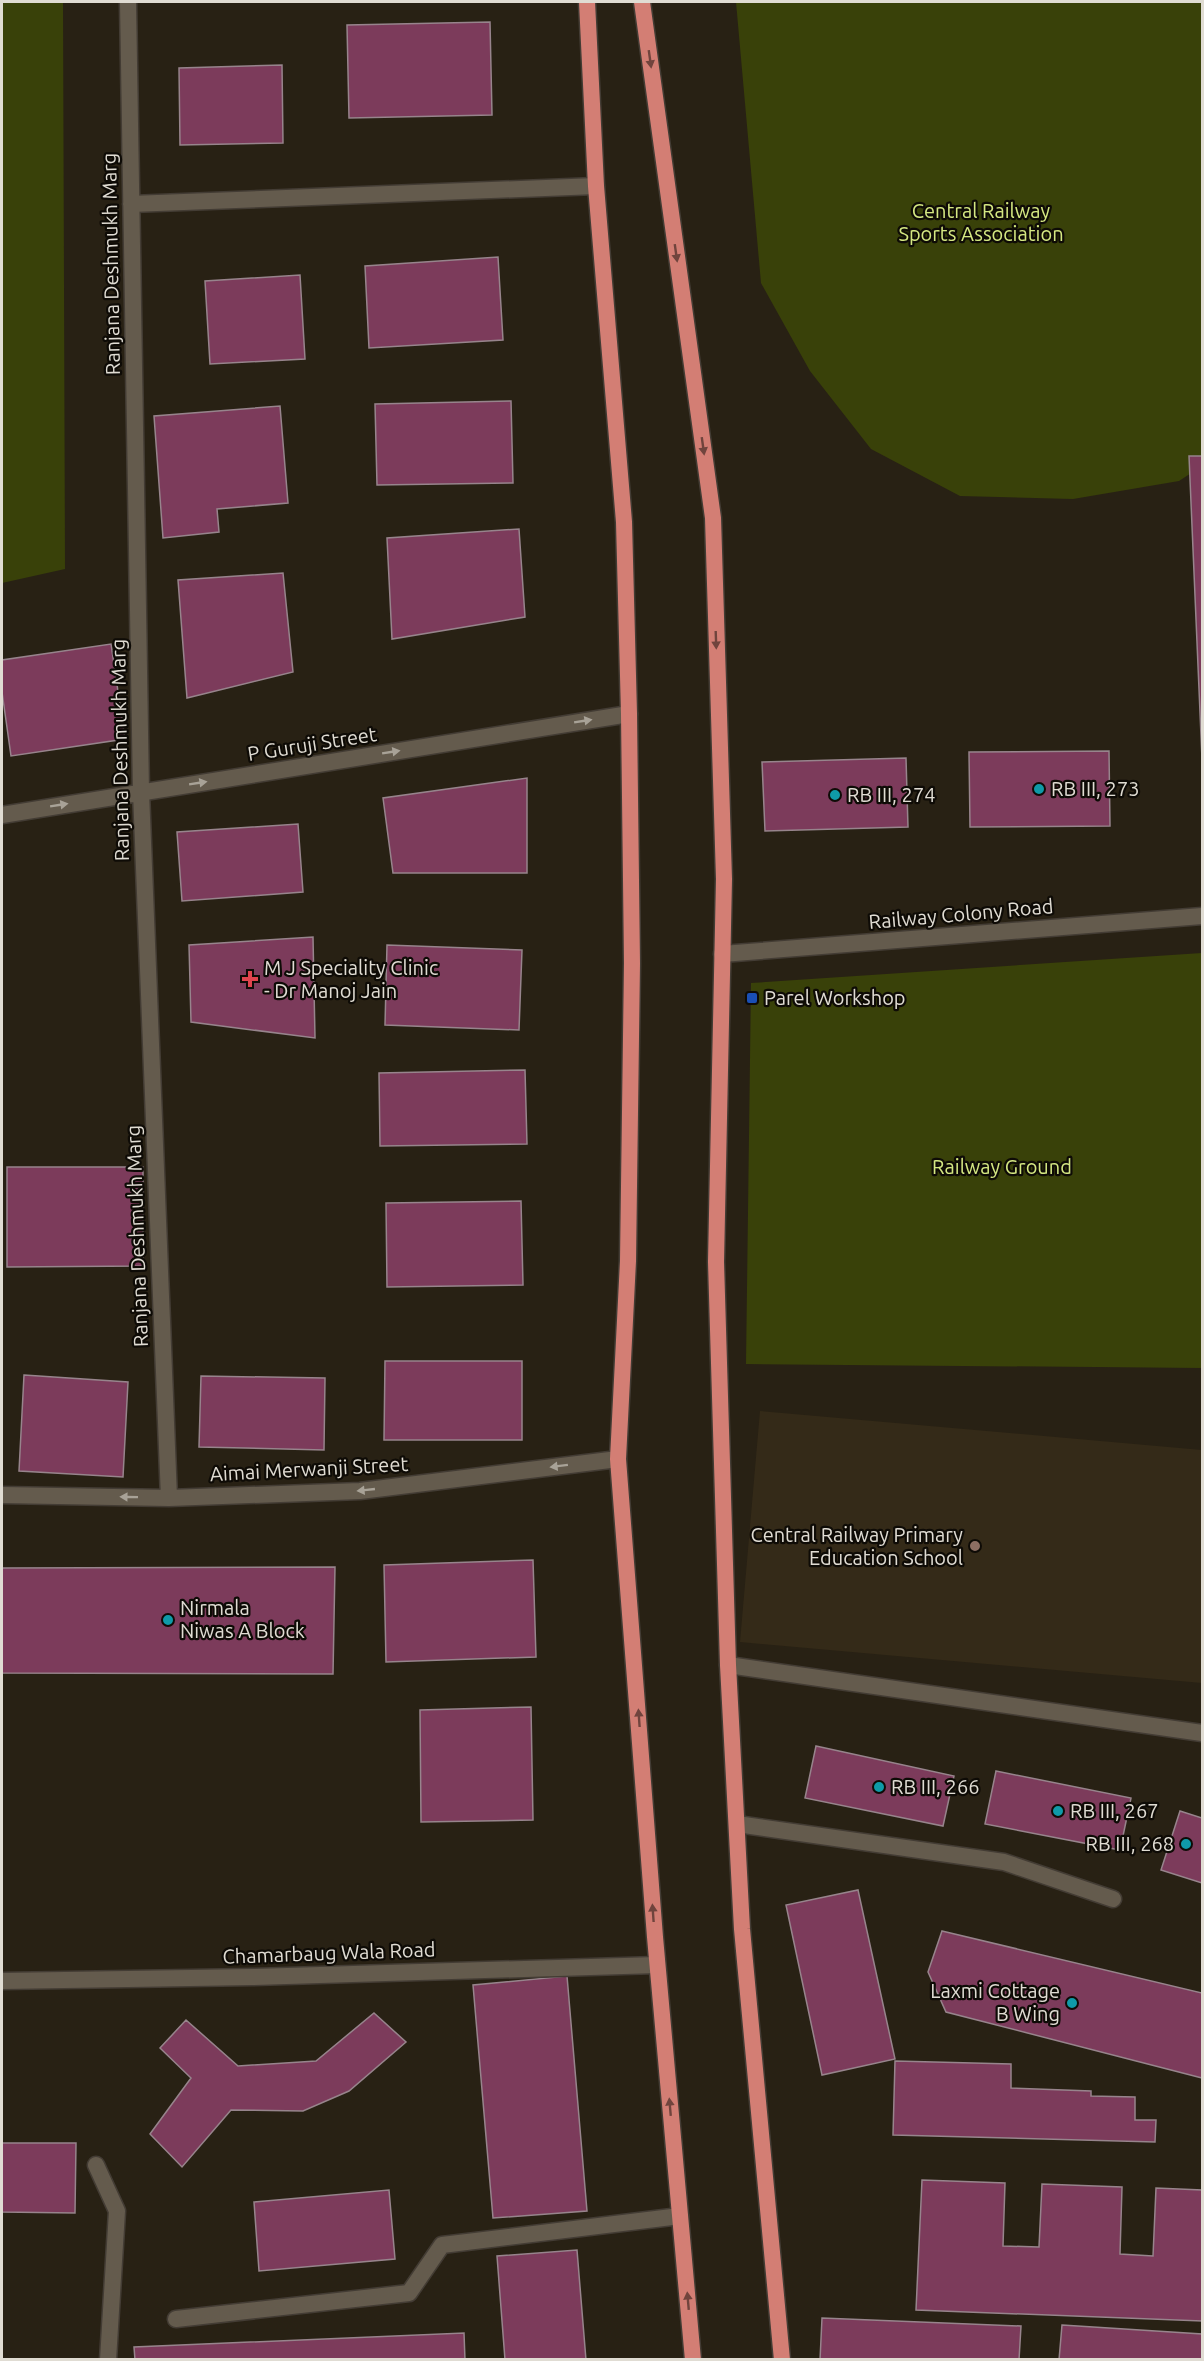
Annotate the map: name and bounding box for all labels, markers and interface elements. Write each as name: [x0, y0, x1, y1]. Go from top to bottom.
one-way arrow: [645, 50, 654, 69]
street label: Ranjana Deshmukh Marg: [97, 153, 124, 375]
park label: Central Railway Sports Association: [898, 199, 1064, 245]
one-way arrow: [672, 243, 681, 262]
one-way arrow: [698, 436, 707, 455]
one-way arrow: [712, 631, 721, 650]
street label: Ranjana Deshmukh Marg: [106, 639, 133, 861]
one-way arrow: [574, 716, 593, 725]
street label: P Guruji Street: [246, 722, 378, 765]
one-way arrow: [382, 747, 401, 756]
place label: RB III, 273: [1051, 777, 1139, 800]
one-way arrow: [189, 778, 208, 787]
marker: RB III, 273: [1032, 782, 1046, 796]
place label: RB III, 274: [847, 783, 935, 806]
marker: RB III, 274: [828, 788, 842, 802]
one-way arrow: [50, 801, 69, 810]
street label: Railway Colony Road: [868, 894, 1054, 933]
place label: M J Speciality Clinic - Dr Manoj Jain: [264, 956, 438, 1002]
marker: M J Speciality Clinic - Dr Manoj Jain: [241, 970, 259, 988]
place label: Parel Workshop: [764, 986, 906, 1009]
marker: Parel Workshop: [745, 991, 759, 1005]
street label: Ranjana Deshmukh Marg: [121, 1125, 152, 1348]
park label: Railway Ground: [932, 1155, 1072, 1178]
street label: Aimai Merwanji Street: [209, 1452, 409, 1485]
one-way arrow: [550, 1462, 569, 1471]
one-way arrow: [356, 1485, 375, 1495]
one-way arrow: [120, 1492, 139, 1502]
place label: Central Railway Primary Education School: [750, 1523, 963, 1569]
marker: Central Railway Primary Education School: [968, 1539, 982, 1553]
place label: Nirmala Niwas A Block: [180, 1596, 305, 1642]
marker: Nirmala Niwas A Block: [161, 1613, 175, 1627]
one-way arrow: [634, 1709, 643, 1728]
place label: RB III, 266: [891, 1775, 979, 1798]
marker: RB III, 266: [872, 1780, 886, 1794]
place label: RB III, 267: [1070, 1799, 1158, 1822]
marker: RB III, 267: [1051, 1804, 1065, 1818]
place label: RB III, 268: [1086, 1832, 1174, 1855]
marker: RB III, 268: [1179, 1837, 1193, 1851]
one-way arrow: [648, 1903, 658, 1922]
street label: Chamarbaug Wala Road: [222, 1937, 436, 1968]
place label: Laxmi Cottage B Wing: [930, 1979, 1060, 2025]
marker: Laxmi Cottage B Wing: [1065, 1996, 1079, 2010]
one-way arrow: [665, 2098, 675, 2117]
one-way arrow: [683, 2292, 693, 2311]

